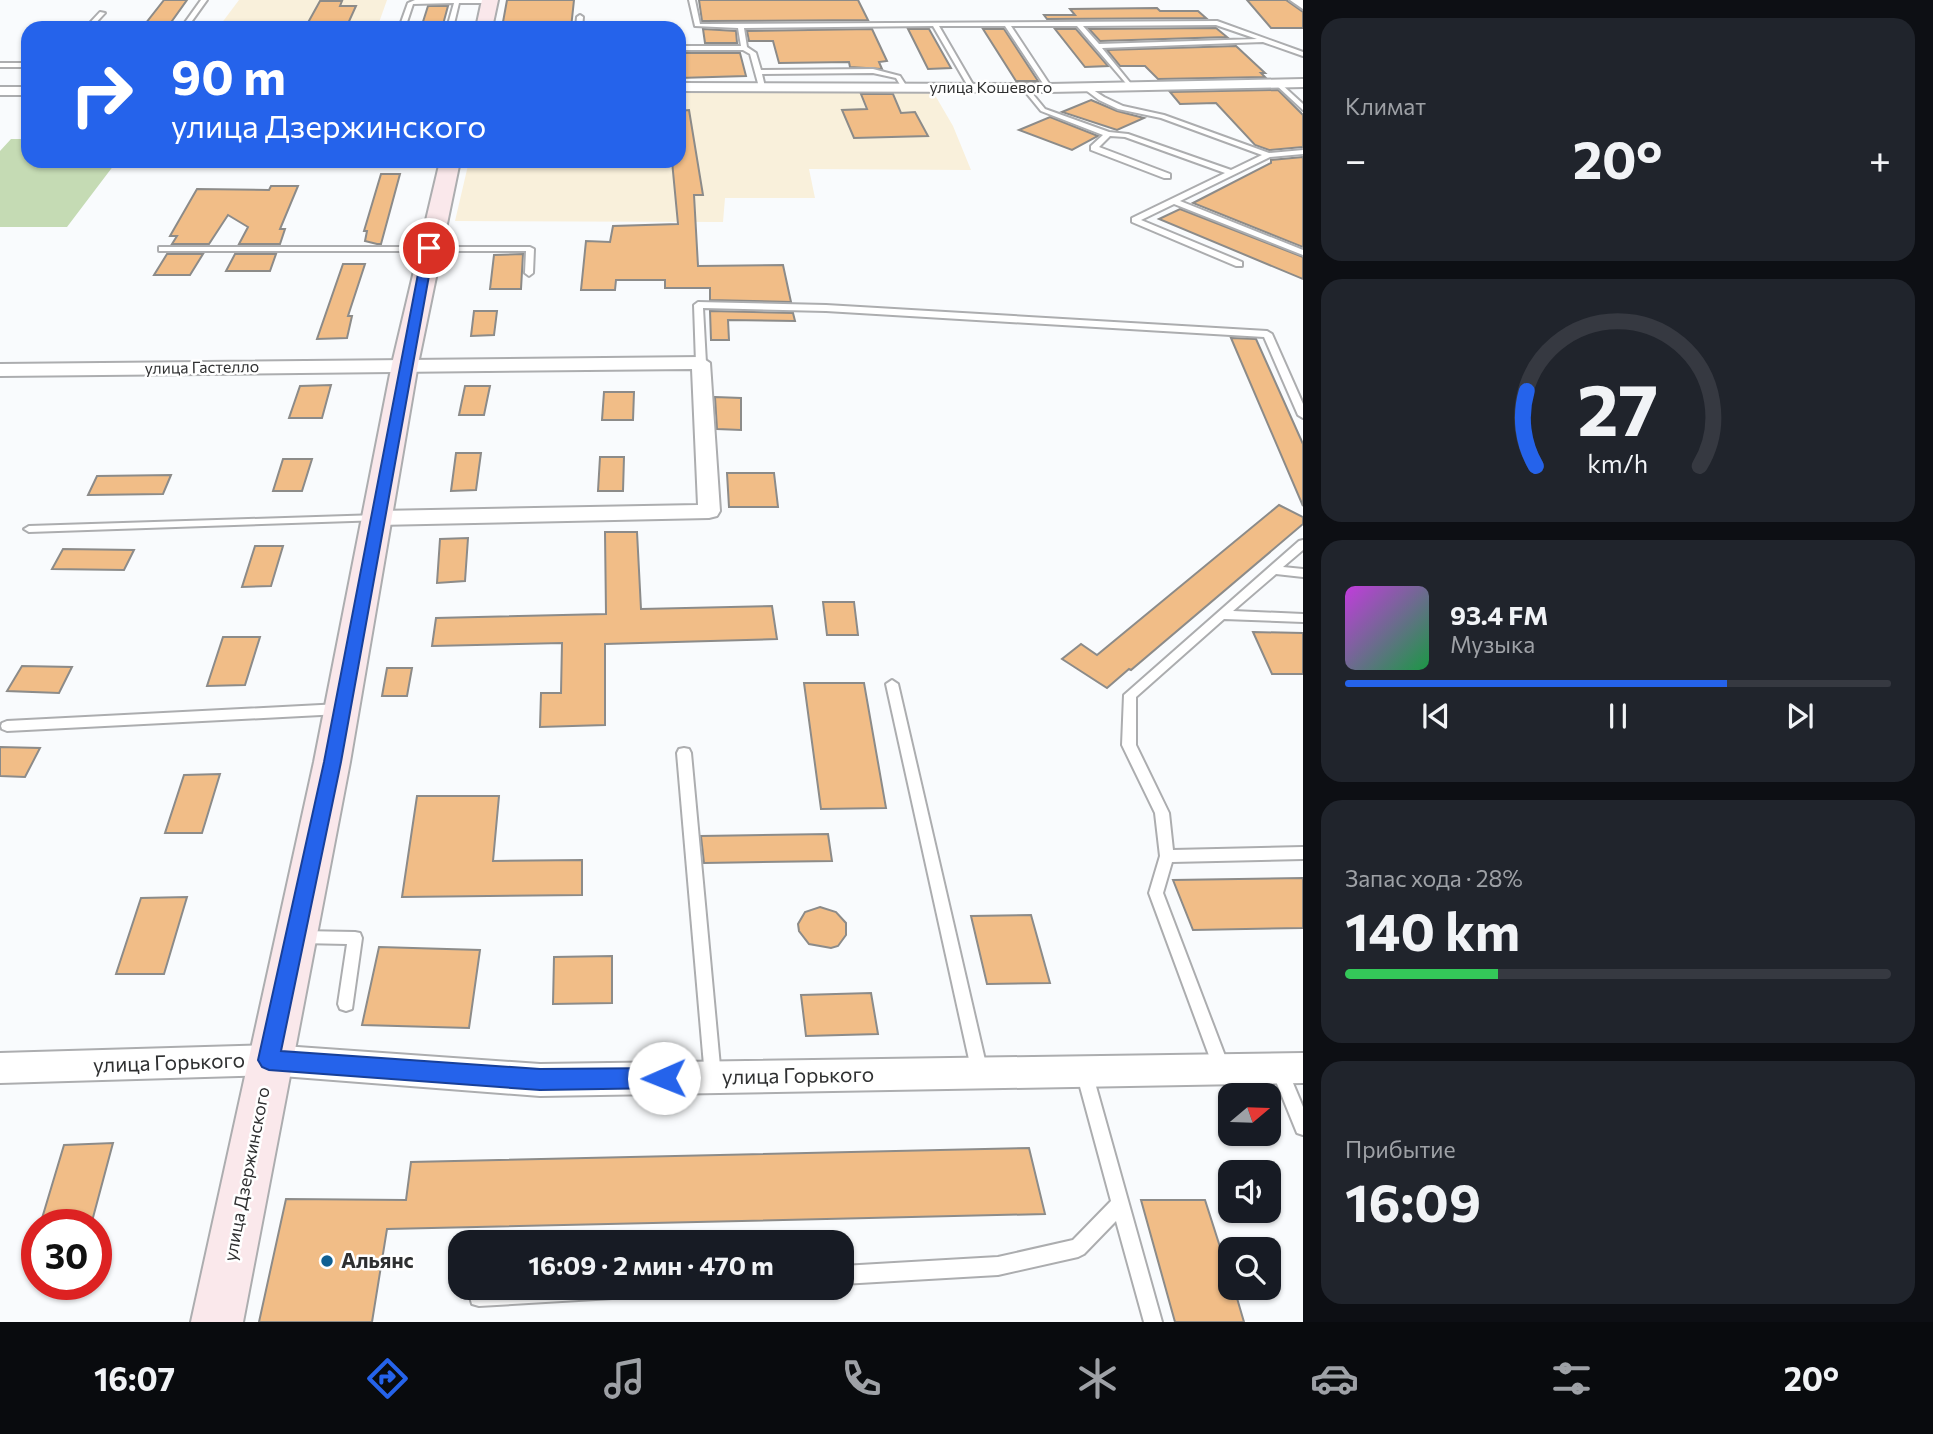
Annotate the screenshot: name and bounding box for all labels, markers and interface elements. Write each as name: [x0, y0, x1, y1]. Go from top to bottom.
text: 90 m: [171, 45, 286, 105]
icon: right: [56, 49, 147, 140]
street label: улица Кошевого: [930, 77, 1052, 96]
text: Климат: [1345, 92, 1426, 120]
text: улица Дзержинского: [171, 105, 486, 145]
text: 20°: [1573, 126, 1663, 190]
text: −: [1345, 135, 1367, 182]
text: +: [1869, 135, 1891, 182]
pin: [399, 218, 459, 278]
icon: arrive: [410, 229, 448, 267]
street label: улица Гастелло: [145, 356, 259, 377]
text: 27: [1578, 363, 1658, 452]
text: km/h: [1588, 448, 1648, 478]
text: 93.4 FM: [1450, 599, 1548, 630]
text: Музыка: [1450, 630, 1535, 658]
icon: previous: [1417, 697, 1455, 735]
icon: pause: [1599, 697, 1637, 735]
icon: next: [1781, 697, 1819, 735]
text: Запас хода · 28%: [1345, 864, 1523, 892]
text: 140 km: [1345, 898, 1520, 962]
position arrow: [627, 1041, 701, 1115]
street label: улица Горького: [92, 1046, 245, 1077]
street label: улица Горького: [722, 1061, 874, 1088]
north arrow: [1218, 1083, 1281, 1146]
map controls: [1218, 1083, 1281, 1300]
street label: улица Дзержинского: [218, 1085, 274, 1263]
text: Прибытие: [1345, 1135, 1456, 1163]
button: sound: [1218, 1160, 1281, 1223]
text: 16:09: [1345, 1169, 1481, 1233]
speed limit sign: 30: [21, 1209, 112, 1300]
button: search: [1218, 1237, 1281, 1300]
place label: Альянс: [341, 1247, 414, 1272]
text: 16:09 · 2 мин · 470 m: [528, 1249, 774, 1280]
marker: Альянс: [319, 1253, 335, 1269]
icon: directions: [363, 1354, 412, 1403]
icon: music: [600, 1354, 649, 1403]
icon: phone: [837, 1354, 886, 1403]
icon: climate: [1073, 1354, 1122, 1403]
icon: car: [1310, 1354, 1359, 1403]
icon: filters: [1547, 1354, 1596, 1403]
text: 16:07: [94, 1358, 175, 1398]
text: 20°: [1784, 1358, 1839, 1398]

